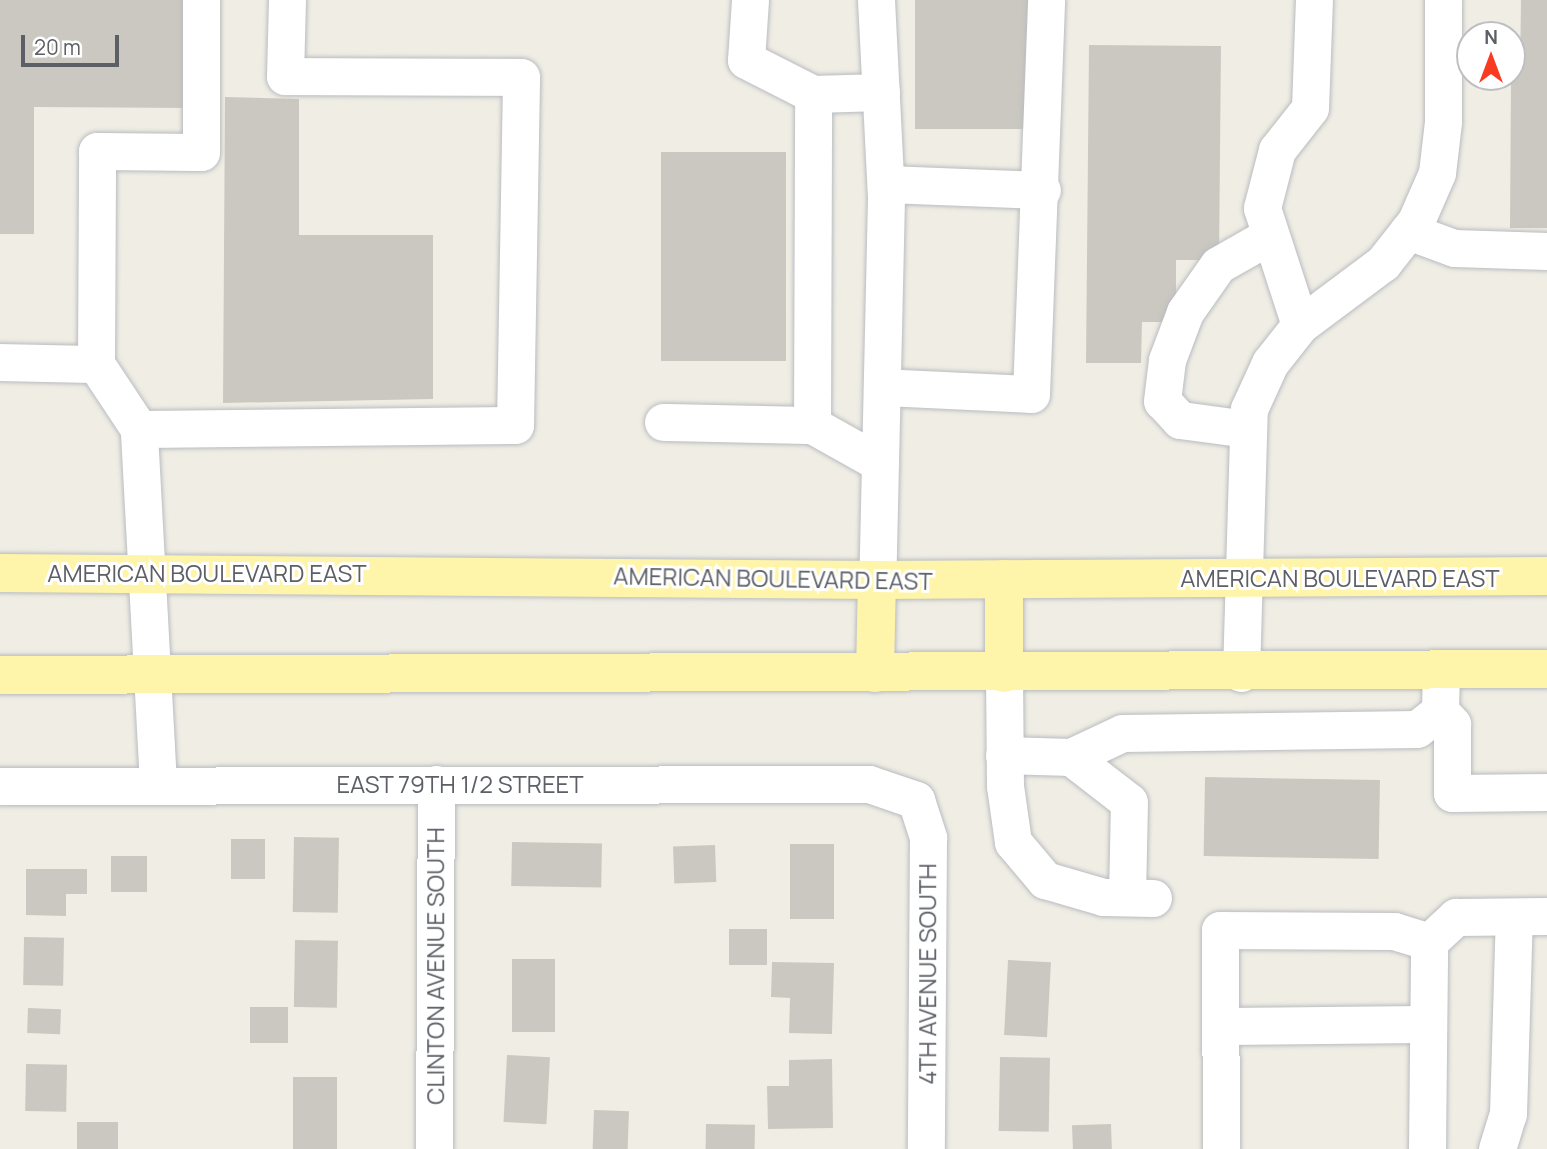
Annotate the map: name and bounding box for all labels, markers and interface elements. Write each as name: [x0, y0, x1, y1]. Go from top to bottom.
scale bar: [24, 21, 122, 65]
north arrow: [1456, 21, 1526, 91]
text: N: [1484, 24, 1498, 50]
text: 20 m: [34, 33, 81, 61]
street label: AMERICAN BOULEVARD EAST: [47, 559, 367, 587]
street label: AMERICAN BOULEVARD EAST: [613, 561, 933, 595]
street label: AMERICAN BOULEVARD EAST: [1180, 564, 1500, 592]
street label: EAST 79TH 1/2 STREET: [336, 770, 584, 798]
street label: CLINTON AVENUE SOUTH: [421, 827, 449, 1105]
street label: 4TH AVENUE SOUTH: [913, 863, 941, 1085]

